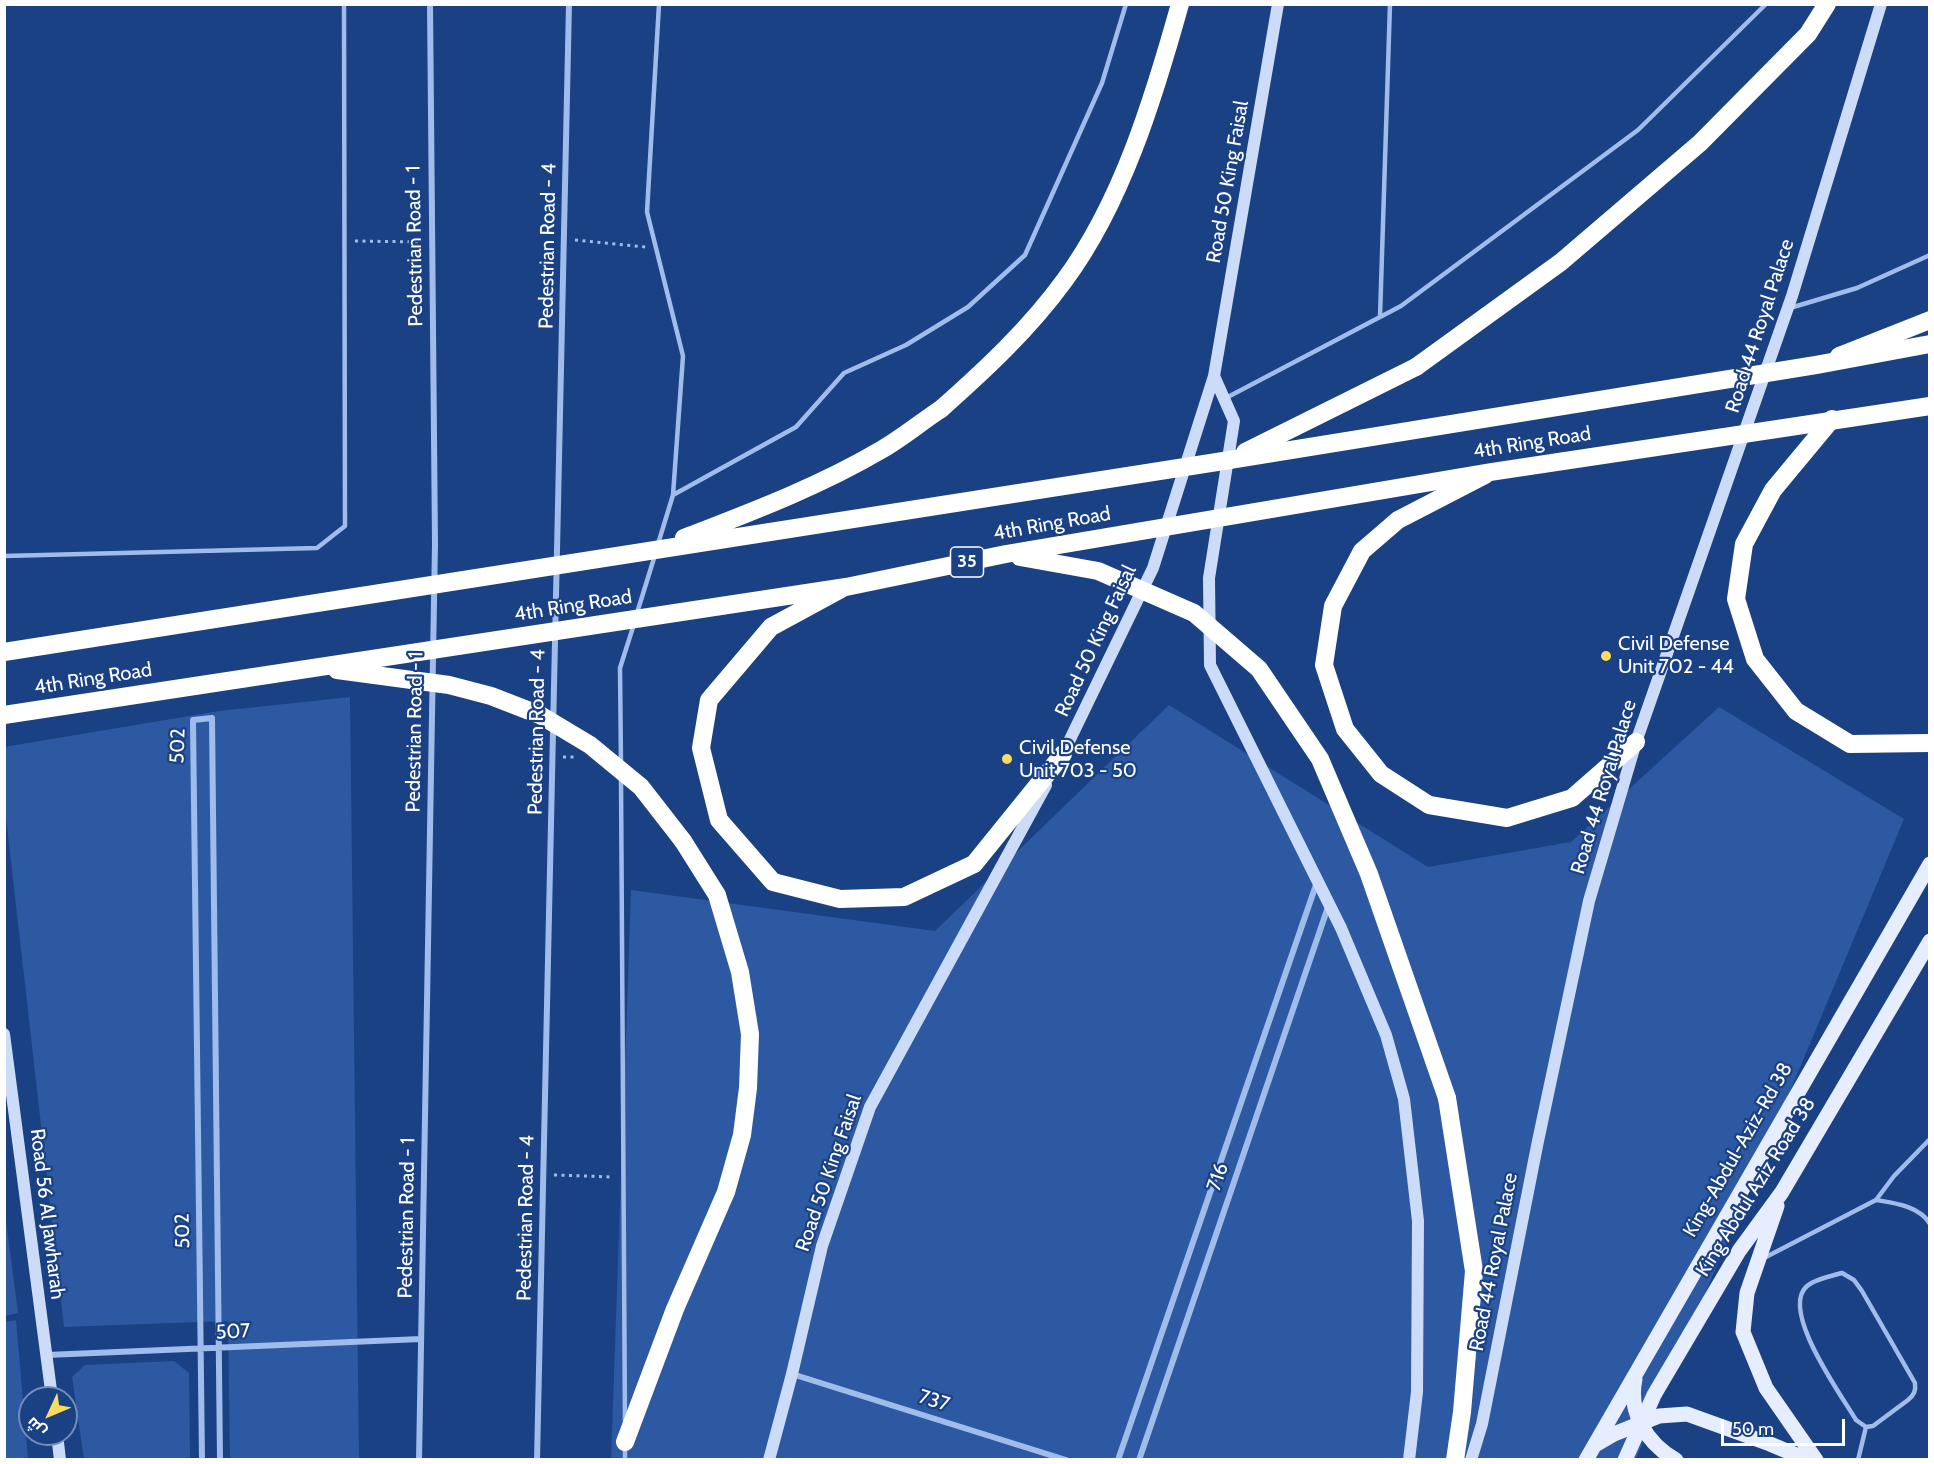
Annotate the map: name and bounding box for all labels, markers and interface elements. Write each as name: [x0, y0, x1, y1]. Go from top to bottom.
street label: Road 50 King Faisal: [1202, 99, 1254, 265]
street label: Pedestrian Road - 4: [535, 163, 561, 329]
street label: Pedestrian Road - 1: [402, 165, 428, 327]
street label: Road 44 Royal Palace: [1721, 236, 1799, 416]
street label: 4th Ring Road: [1471, 422, 1593, 464]
street label: 4th Ring Road: [991, 502, 1113, 546]
road number: 35: [950, 547, 984, 577]
street label: Road 50 King Faisal: [1050, 561, 1142, 721]
street label: 4th Ring Road: [512, 585, 634, 627]
place label: Civil Defense Unit 702 - 44: [1618, 632, 1734, 679]
street label: Pedestrian Road - 4: [524, 649, 550, 815]
marker: Civil Defense Unit 702 - 44: [1599, 649, 1613, 663]
street label: Pedestrian Road - 1: [402, 651, 428, 813]
street label: 4th Ring Road: [32, 658, 154, 700]
street label: Road 44 Royal Palace: [1566, 697, 1642, 877]
street label: 502: [165, 728, 191, 764]
place label: Civil Defense Unit 703 - 50: [1019, 736, 1137, 783]
marker: Civil Defense Unit 703 - 50: [1000, 752, 1014, 766]
street label: King-Abdul-Aziz-Rd 38: [1678, 1058, 1798, 1242]
street label: Road 50 King Faisal: [791, 1091, 867, 1255]
street label: King Abdul Aziz Road 38: [1691, 1093, 1821, 1281]
street label: Road 56 Al Jawharah: [25, 1127, 69, 1301]
street label: Pedestrian Road - 4: [513, 1135, 539, 1301]
street label: Pedestrian Road - 1: [394, 1137, 420, 1299]
street label: 716: [1202, 1160, 1234, 1194]
street label: Road 44 Royal Palace: [1465, 1171, 1523, 1353]
street label: 502: [171, 1213, 195, 1249]
street label: 507: [215, 1319, 251, 1345]
street label: 737: [916, 1385, 952, 1417]
north arrow: [18, 1386, 78, 1446]
scale bar: [1724, 1407, 1848, 1445]
text: ش: [22, 1413, 50, 1441]
text: 50 m: [1732, 1418, 1774, 1440]

